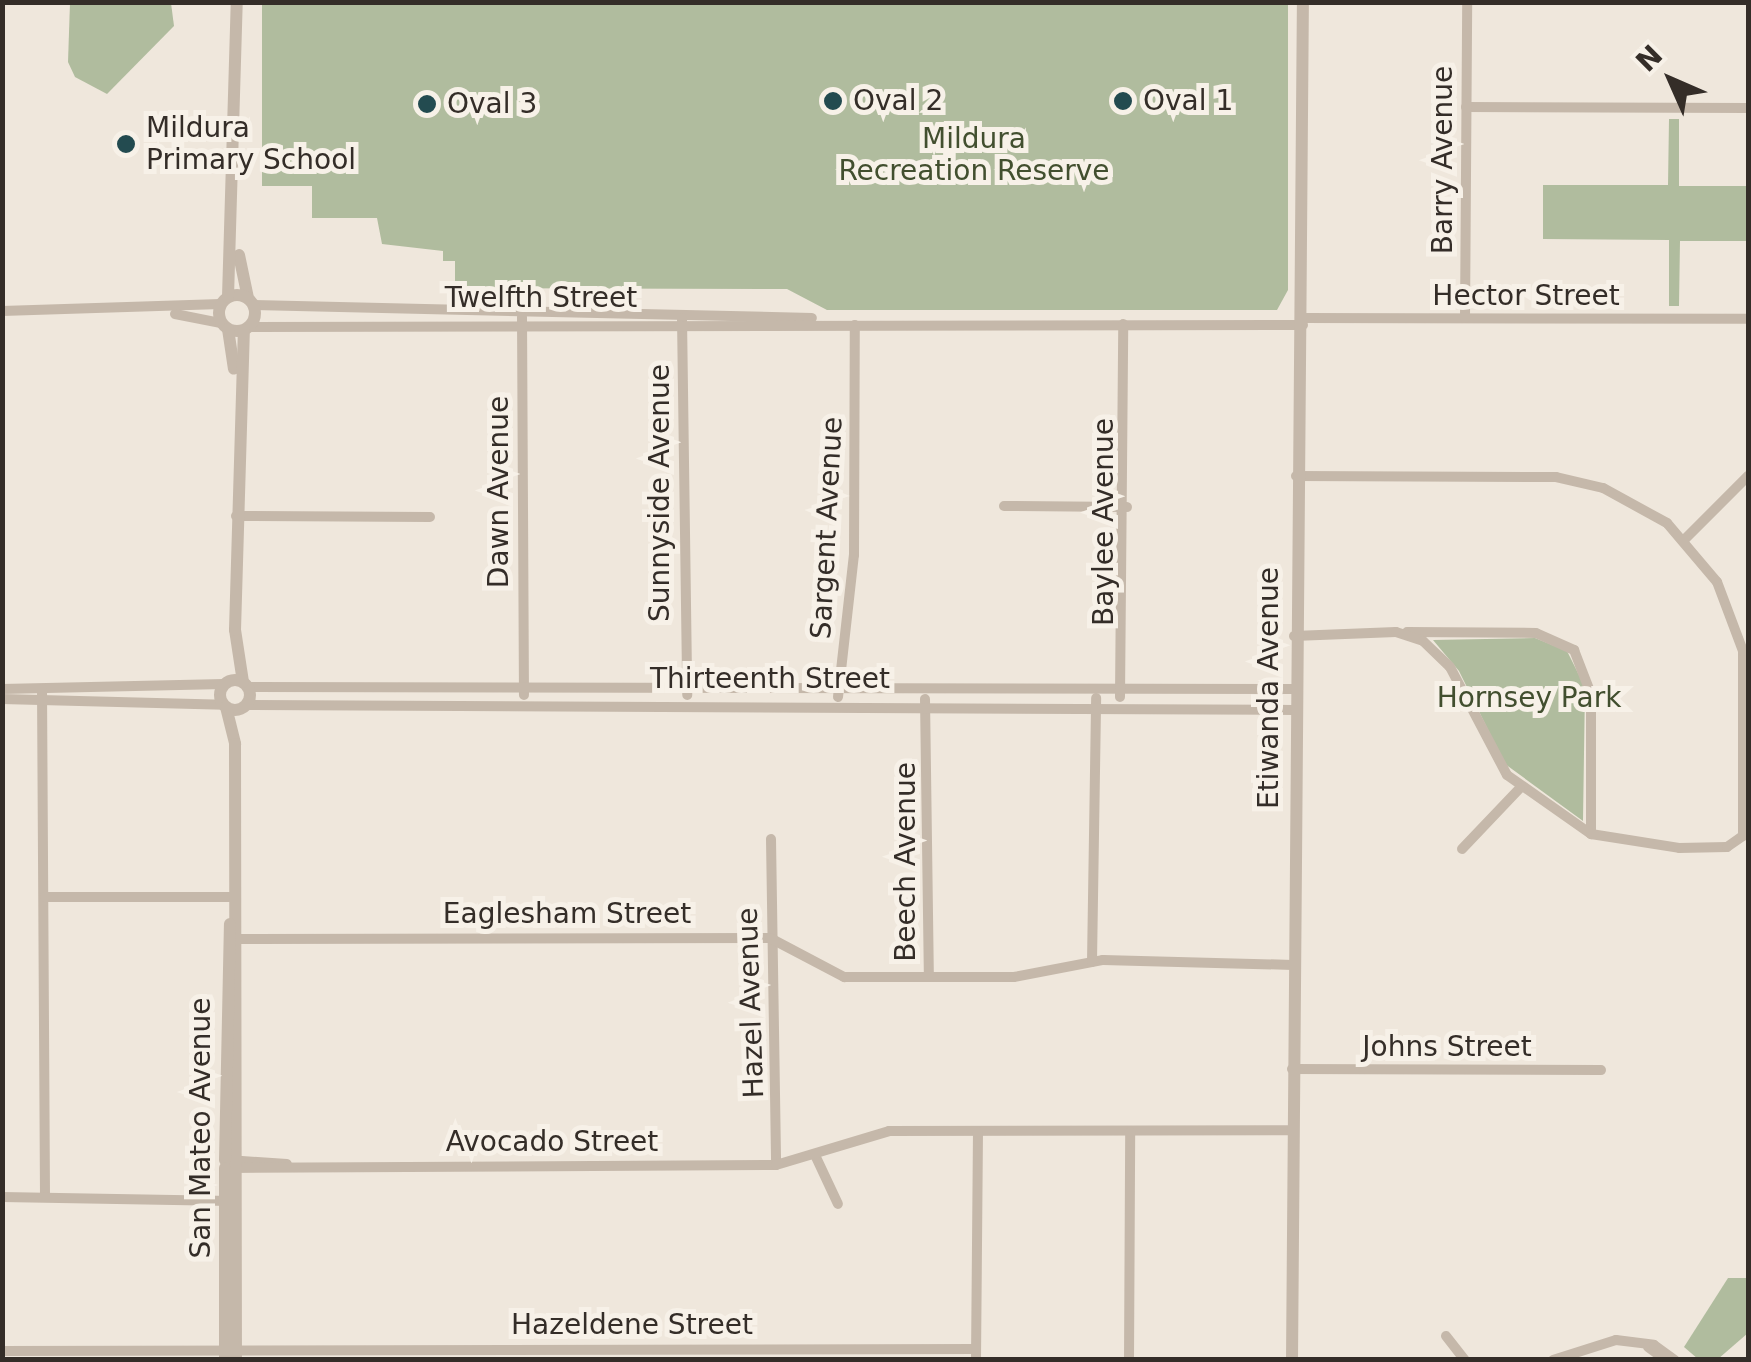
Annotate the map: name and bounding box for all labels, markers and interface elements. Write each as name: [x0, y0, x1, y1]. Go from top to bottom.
north arrow: [1621, 30, 1721, 130]
text: N: [1629, 38, 1669, 78]
street label: Barry Avenue: [1426, 66, 1460, 254]
place label: Oval 2: [853, 84, 943, 118]
place label: Oval 1: [1143, 84, 1233, 118]
place label: Oval 3: [447, 87, 537, 121]
marker: Oval 2: [822, 90, 844, 112]
marker: Oval 1: [1112, 90, 1134, 112]
marker: Oval 3: [416, 93, 438, 115]
place label: Mildura Primary School: [146, 111, 356, 177]
park label: Mildura Recreation Reserve: [838, 122, 1110, 188]
marker: Mildura Primary School: [115, 133, 137, 155]
street label: Hector Street: [1432, 279, 1620, 313]
street label: Twelfth Street: [445, 281, 637, 315]
street label: Sunnyside Avenue: [643, 364, 677, 622]
street label: Dawn Avenue: [482, 396, 516, 588]
street label: Sargent Avenue: [804, 416, 850, 640]
street label: Baylee Avenue: [1087, 418, 1121, 626]
street label: Etiwanda Avenue: [1252, 567, 1286, 809]
street label: Thirteenth Street: [650, 662, 890, 696]
park label: Hornsey Park: [1437, 681, 1621, 715]
street label: Beech Avenue: [889, 762, 923, 962]
street label: Eaglesham Street: [443, 897, 691, 931]
street label: Hazel Avenue: [731, 907, 771, 1099]
street label: San Mateo Avenue: [184, 997, 218, 1259]
street label: Johns Street: [1362, 1030, 1532, 1064]
street label: Avocado Street: [446, 1125, 658, 1159]
street label: Hazeldene Street: [511, 1308, 753, 1342]

